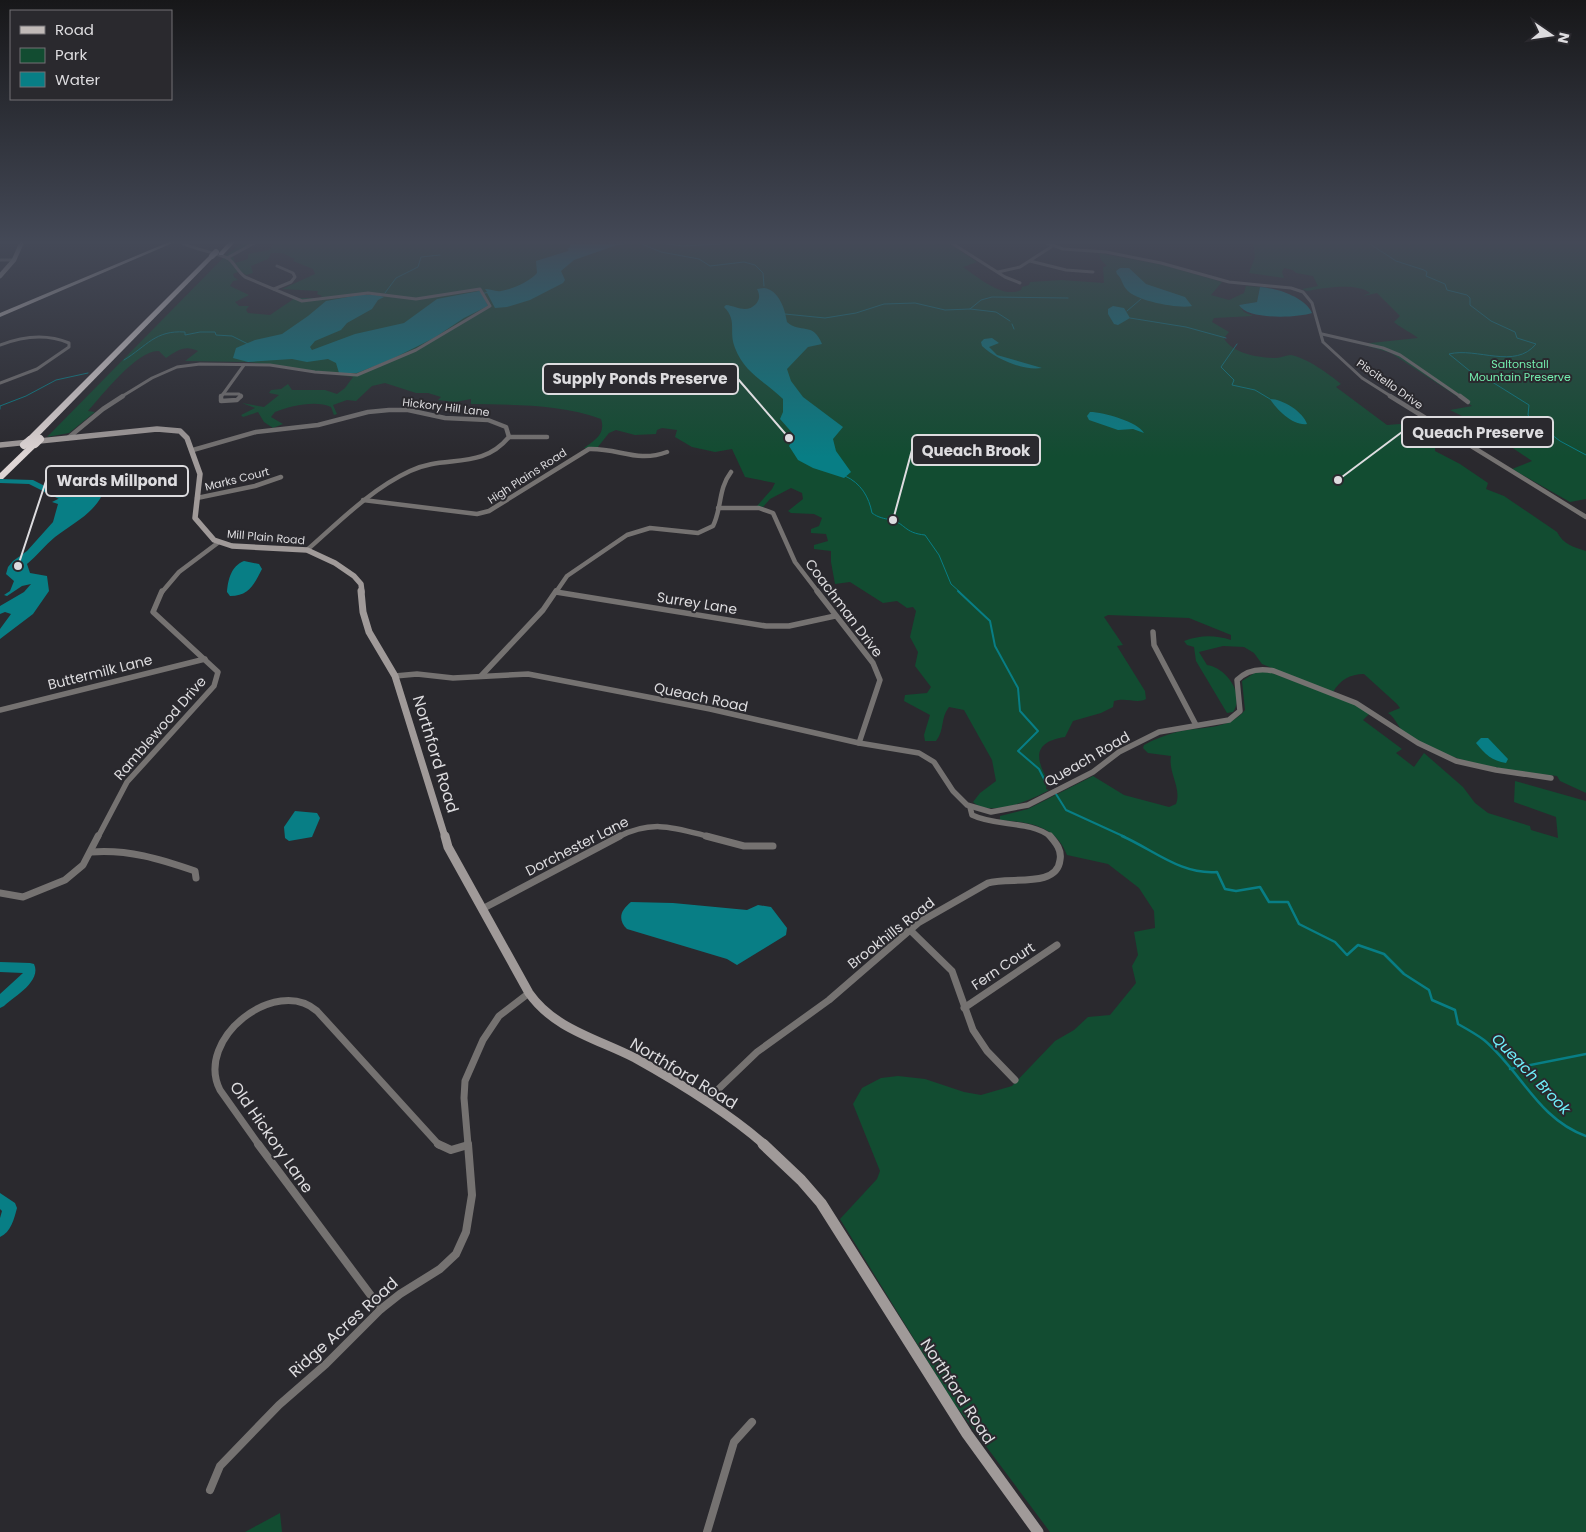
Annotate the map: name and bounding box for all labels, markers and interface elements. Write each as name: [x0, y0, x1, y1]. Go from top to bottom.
legend: [10, 10, 172, 100]
north arrow: [1526, 10, 1576, 60]
text: Road: [55, 19, 94, 40]
text: N: [1553, 31, 1575, 45]
text: Park: [55, 44, 87, 65]
text: Water: [55, 69, 101, 90]
street label: Piscitello Drive: [1353, 355, 1427, 413]
park label: Saltonstall Mountain Preserve: [1469, 356, 1571, 385]
callout: Supply Ponds Preserve: [543, 364, 738, 394]
text: Supply Ponds Preserve: [552, 368, 728, 389]
street label: Hickory Hill Lane: [402, 394, 491, 420]
callout: Queach Preserve: [1402, 417, 1553, 447]
text: Queach Preserve: [1412, 422, 1544, 443]
callout: Queach Brook: [912, 435, 1040, 465]
text: Queach Brook: [922, 440, 1031, 461]
street label: High Plains Road: [484, 444, 570, 508]
street label: Marks Court: [203, 463, 271, 495]
callout: Wards Millpond: [46, 466, 188, 496]
text: Wards Millpond: [56, 470, 178, 491]
street label: Mill Plain Road: [226, 526, 306, 548]
street label: Coachman Drive: [800, 555, 888, 662]
street label: Surrey Lane: [655, 587, 739, 619]
street label: Buttermilk Lane: [46, 649, 155, 695]
street label: Ramblewood Drive: [109, 672, 211, 784]
street label: Queach Road: [652, 677, 750, 717]
street label: Northford Road: [407, 693, 464, 816]
street label: Queach Road: [1041, 726, 1133, 792]
street label: Dorchester Lane: [522, 811, 632, 881]
street label: Brookhills Road: [843, 893, 939, 973]
street label: Fern Court: [967, 937, 1039, 995]
water label: Queach Brook: [1487, 1028, 1577, 1120]
street label: Northford Road: [626, 1032, 742, 1115]
street label: Old Hickory Lane: [224, 1077, 319, 1198]
street label: Ridge Acres Road: [284, 1272, 403, 1383]
street label: Northford Road: [915, 1334, 1000, 1449]

